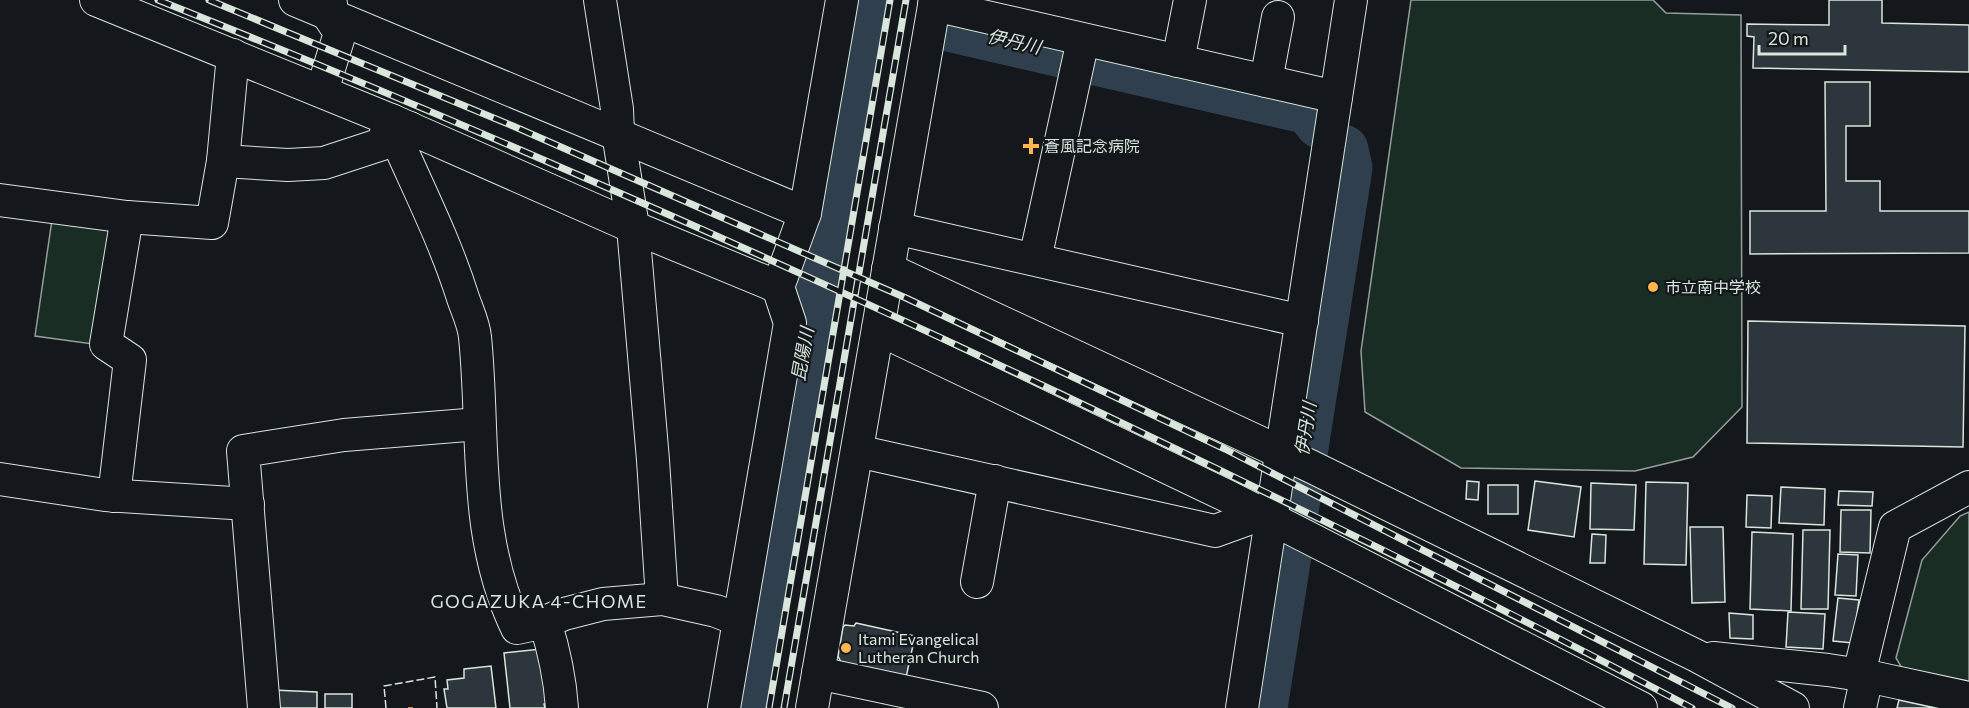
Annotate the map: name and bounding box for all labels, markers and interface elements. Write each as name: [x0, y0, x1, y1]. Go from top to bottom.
scale bar: [1759, 18, 1844, 56]
water label: 伊丹川: [985, 24, 1045, 58]
text: 20 m: [1768, 27, 1809, 49]
place label: 蒼風記念病院: [1044, 136, 1140, 155]
marker: 蒼風記念病院: [1022, 137, 1040, 155]
place label: 市立南中学校: [1665, 277, 1761, 296]
marker: 市立南中学校: [1646, 280, 1660, 294]
water label: 昆陽川: [786, 323, 818, 382]
water label: 伊丹川: [1290, 398, 1320, 457]
district label: GOGAZUKA 4-CHOME: [430, 590, 648, 612]
place label: Itami Evangelical Lutheran Church: [858, 629, 979, 666]
marker: Itami Evangelical Lutheran Church: [839, 641, 853, 655]

